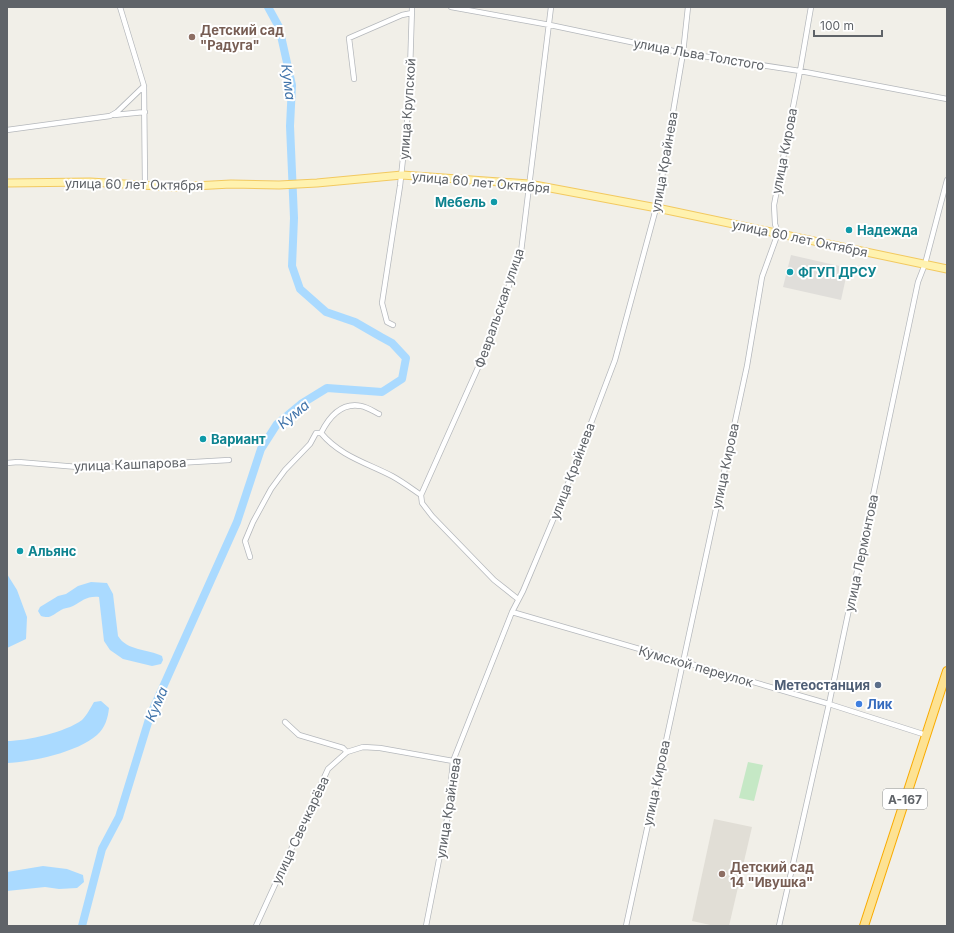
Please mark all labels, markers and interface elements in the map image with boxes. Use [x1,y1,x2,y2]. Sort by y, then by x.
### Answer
scale bar [814,12,882,38]
text: 100 m [820,18,854,33]
place label: Детский сад "Радуга" [200,22,284,53]
marker: Детский сад "Радуга" [187,32,197,42]
street label: улица Льва Толстого [632,35,766,73]
street label: улица Крупской [395,58,419,160]
water label: Кума [278,63,300,101]
street label: улица Кирова [768,107,800,195]
street label: улица Крайнева [647,110,681,214]
street label: улица 60 лет Октября [411,168,551,196]
street label: улица 60 лет Октября [65,175,203,193]
place label: Мебель [435,194,486,210]
marker: Мебель [489,197,499,207]
street label: улица 60 лет Октября [731,216,869,260]
place label: Надежда [857,222,918,238]
marker: Надежда [844,225,854,235]
street label: Февральская улица [471,246,527,370]
place label: ФГУП ДРСУ [798,264,877,280]
marker: ФГУП ДРСУ [785,267,795,277]
water label: Кума [274,396,313,432]
street label: улица Крайнева [546,420,598,522]
street label: улица Кирова [708,422,742,510]
place label: Вариант [211,431,266,447]
marker: Вариант [198,434,208,444]
street label: улица Кашпарова [73,454,187,474]
street label: улица Лермонтова [841,493,881,613]
place label: Альянс [28,543,77,559]
marker: Альянс [15,546,25,556]
street label: Кумской переулок [637,642,755,690]
place label: Метеостанция [774,677,870,693]
marker: Метеостанция [873,680,883,690]
water label: Кума [141,684,171,724]
place label: Лик [867,696,893,712]
marker: Лик [854,699,864,709]
street label: улица Кирова [639,739,673,827]
street label: улица Крайнева [432,756,464,860]
street label: улица Свечкарёва [268,774,332,886]
road number: А-167 [883,789,927,809]
place label: Детский сад 14 "Ивушка" [730,859,814,890]
marker: Детский сад 14 "Ивушка" [717,869,727,879]

